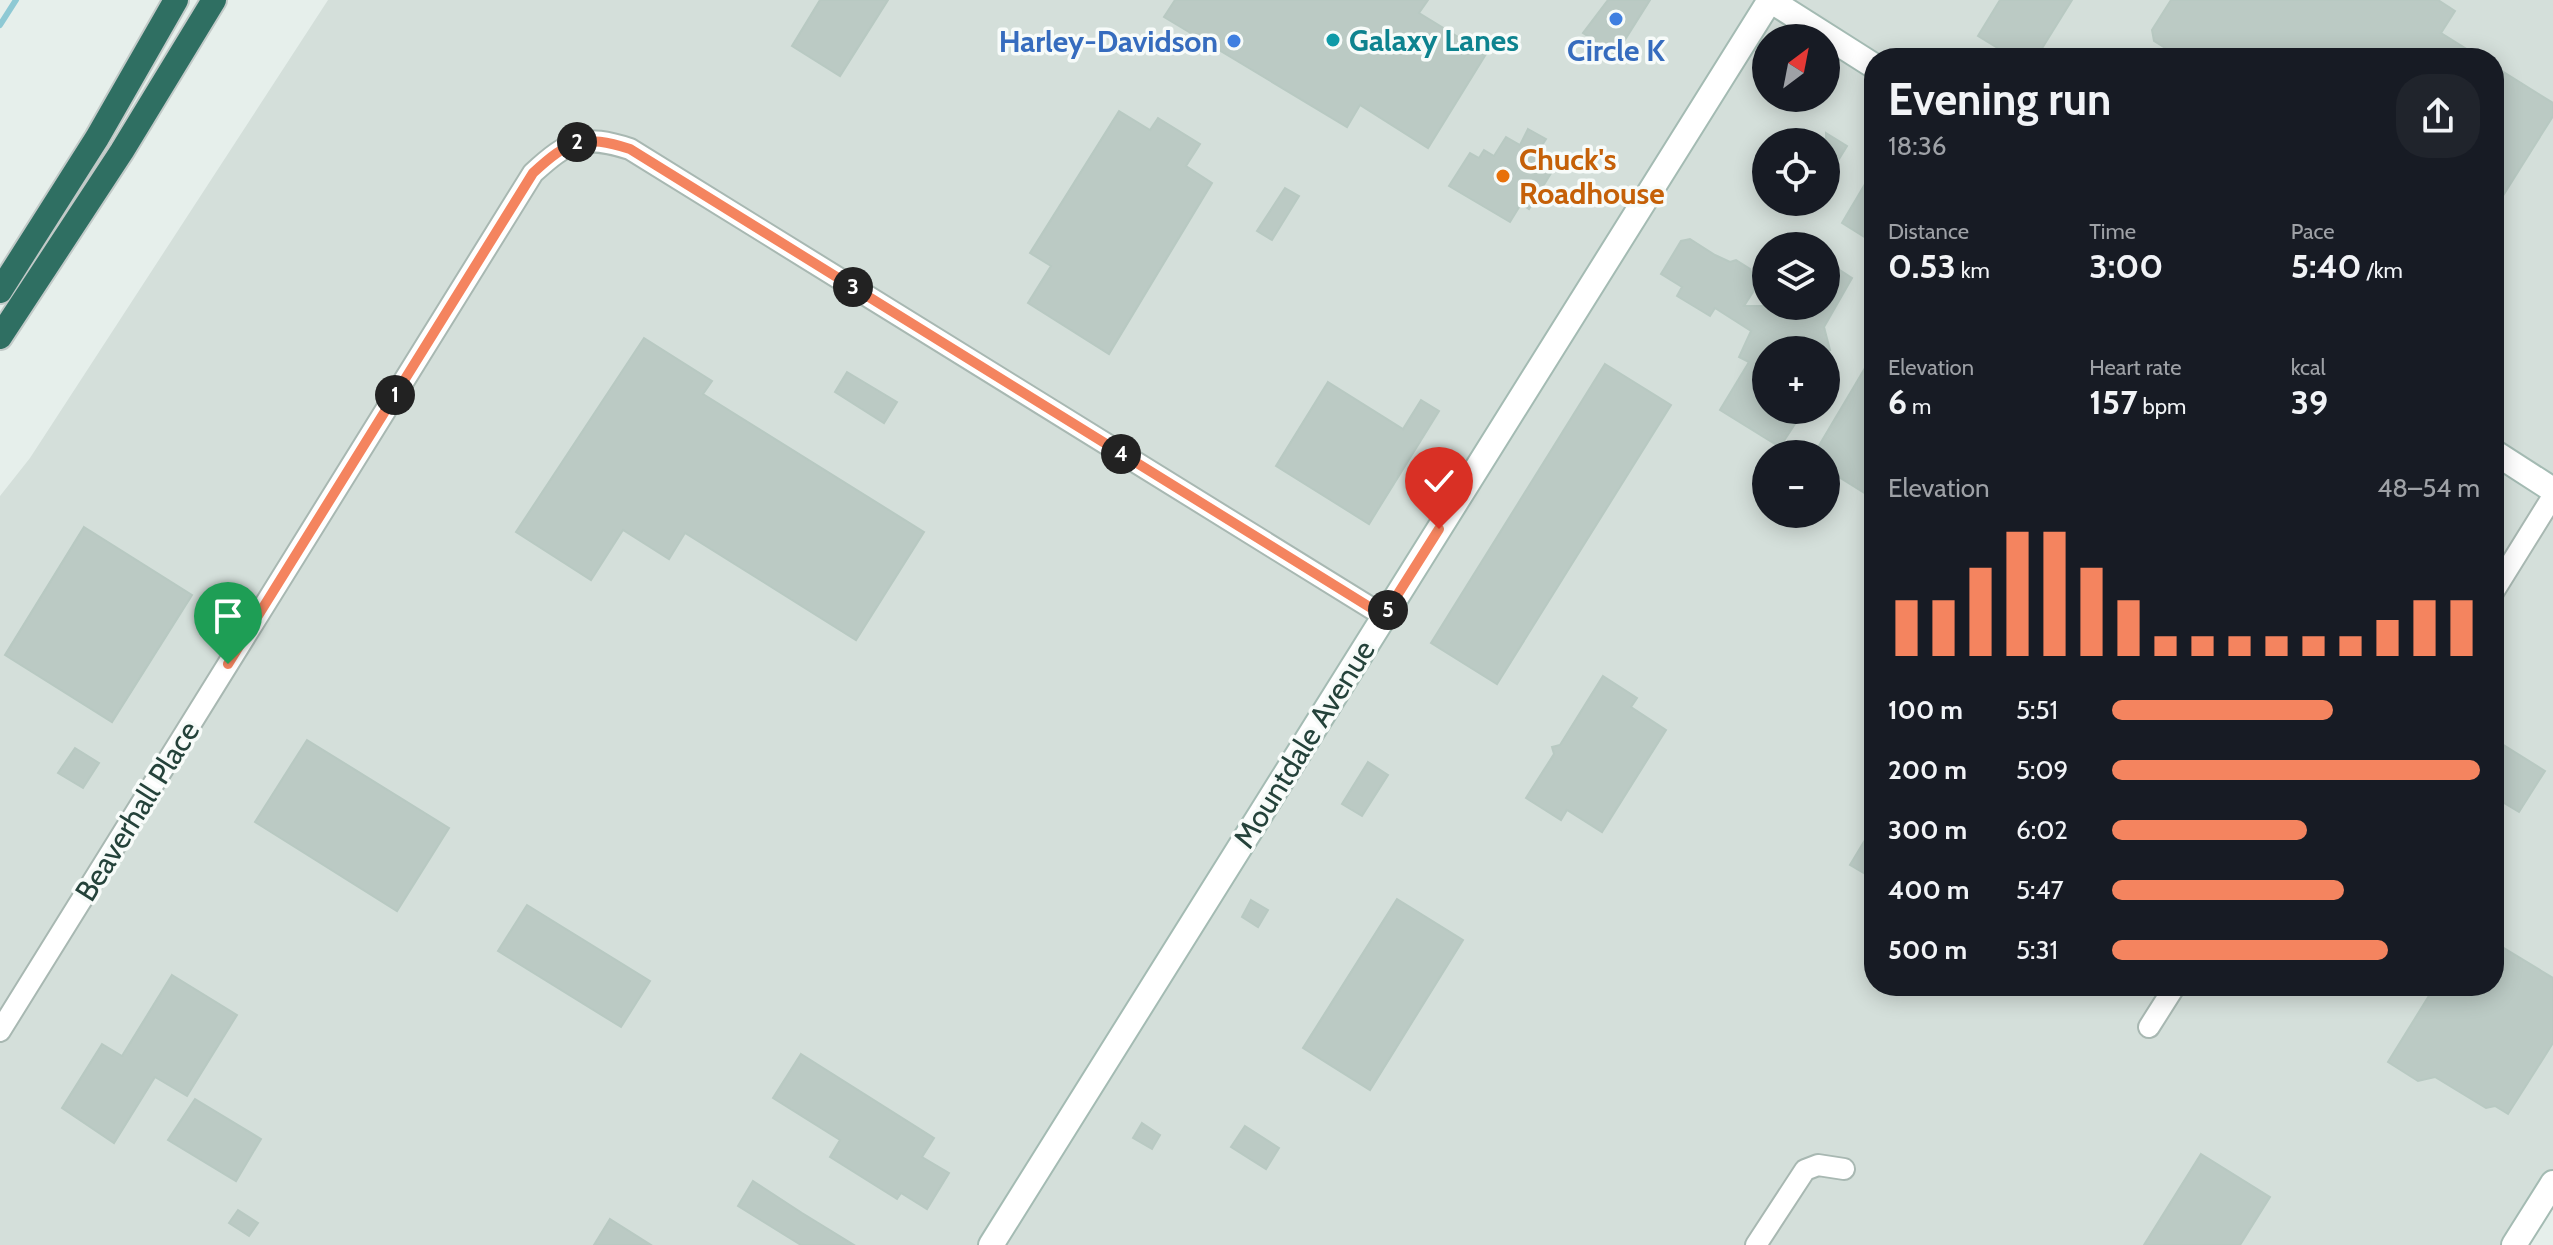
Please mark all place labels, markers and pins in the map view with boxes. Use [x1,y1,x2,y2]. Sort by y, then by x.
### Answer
marker: Circle K [1607,10,1625,28]
place label: Galaxy Lanes [1349,22,1519,59]
place label: Harley-Davidson [999,23,1218,60]
marker: Galaxy Lanes [1324,31,1342,49]
marker: Harley-Davidson [1225,32,1243,50]
place label: Circle K [1567,32,1665,69]
pin: 2 [557,122,597,162]
place label: Chuck's Roadhouse [1519,141,1665,212]
marker: Chuck's Roadhouse [1494,167,1512,185]
pin: 3 [833,267,873,307]
pin: 1 [375,375,415,415]
pin: 4 [1101,434,1141,474]
pin [1405,447,1473,529]
pin [194,582,262,664]
pin: 5 [1368,590,1408,630]

